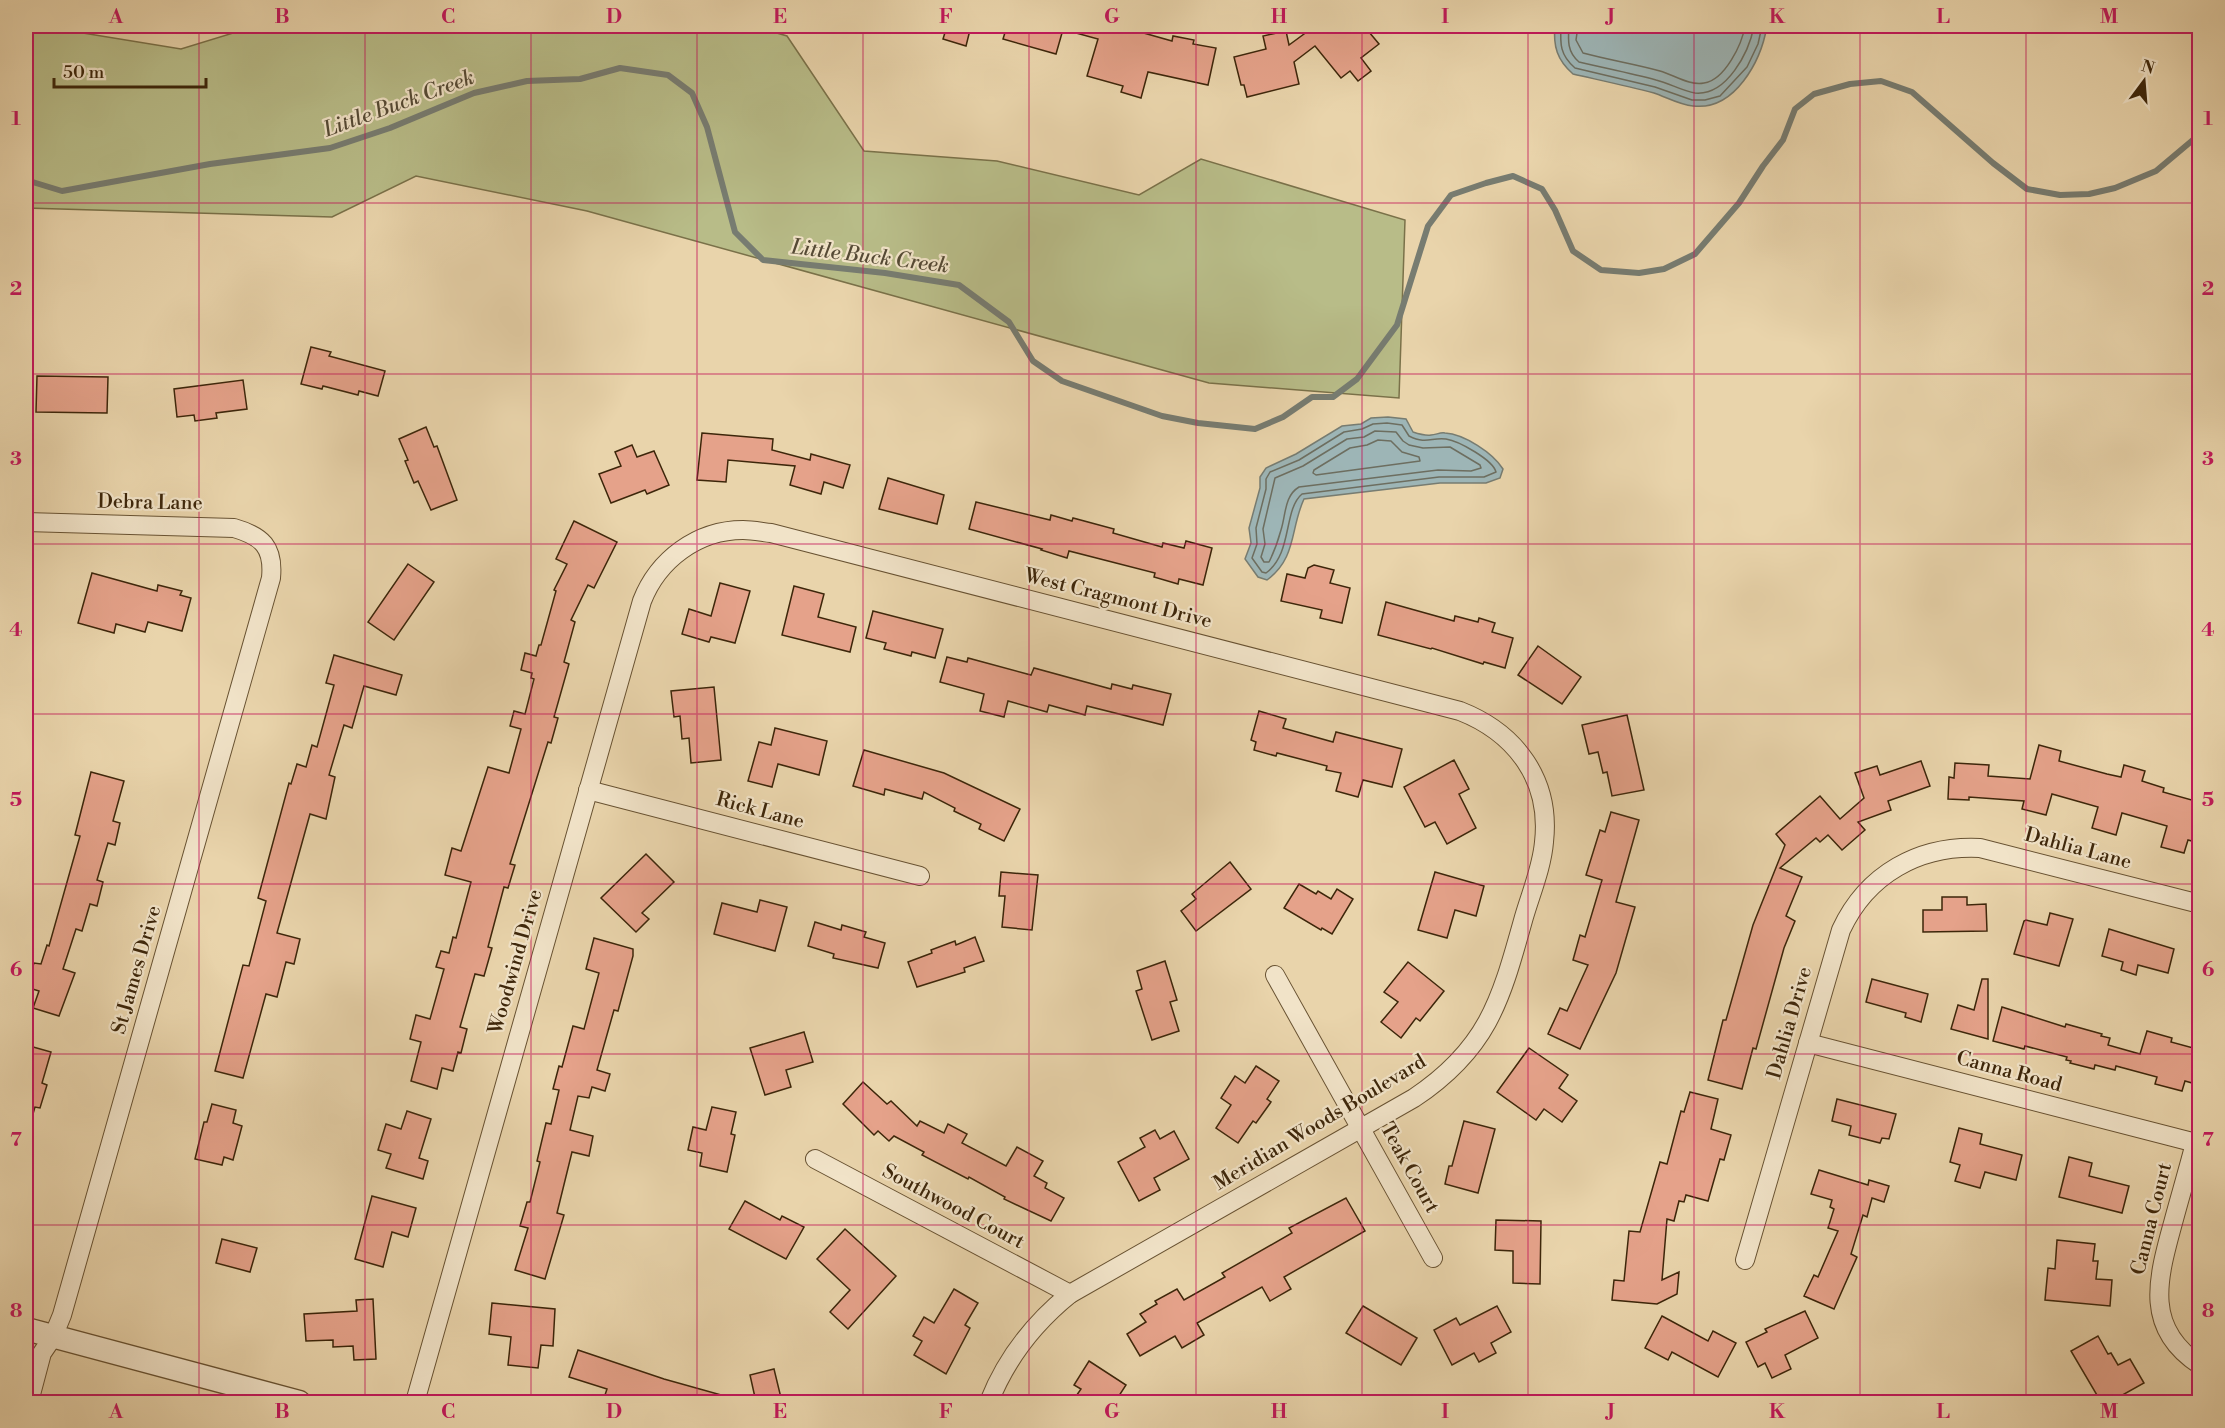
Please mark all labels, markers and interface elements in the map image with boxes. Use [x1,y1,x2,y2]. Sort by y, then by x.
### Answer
text: A [108,5,124,30]
text: B [274,5,290,30]
text: C [441,5,455,30]
text: D [606,5,622,30]
text: E [773,5,787,30]
text: F [939,5,953,30]
text: G [1104,5,1120,30]
text: H [1271,5,1288,30]
text: I [1441,5,1449,30]
text: J [1604,5,1615,30]
text: K [1769,5,1786,30]
text: L [1936,5,1950,30]
text: M [2100,5,2119,30]
scale bar [54,51,206,89]
north arrow [2114,51,2174,111]
text: N [2139,56,2157,79]
text: 50 m [63,61,105,84]
water label: Little Buck Creek [319,65,478,144]
text: 1 [11,107,21,132]
text: 1 [2203,107,2213,132]
water label: Little Buck Creek [789,234,950,280]
text: 2 [10,277,22,302]
text: 2 [2202,277,2214,302]
text: 3 [10,447,22,472]
text: 3 [2202,447,2214,472]
street label: Debra Lane [97,490,203,516]
street label: West Cragmont Drive [1021,563,1214,634]
text: 4 [9,618,23,643]
text: 4 [2201,618,2215,643]
street label: Rick Lane [713,787,807,835]
text: 5 [10,788,22,813]
text: 5 [2202,788,2214,813]
street label: Dahlia Lane [2022,823,2134,875]
street label: Woodwind Drive [483,887,549,1038]
street label: St James Drive [107,903,167,1037]
text: 6 [10,958,23,983]
text: 6 [2202,958,2215,983]
street label: Dahlia Drive [1762,964,1818,1082]
street label: Canna Road [1953,1046,2065,1098]
street label: Meridian Woods Boulevard [1209,1049,1431,1196]
street label: Teak Court [1374,1118,1444,1218]
text: 7 [10,1128,22,1153]
text: 7 [2202,1128,2214,1153]
street label: Southwood Court [878,1159,1028,1255]
street label: Canna Court [2126,1160,2178,1278]
text: 8 [10,1299,23,1324]
text: 8 [2202,1299,2215,1324]
text: A [108,1400,124,1425]
text: B [274,1400,290,1425]
text: C [441,1400,455,1425]
text: D [606,1400,622,1425]
text: E [773,1400,787,1425]
text: F [939,1400,953,1425]
text: G [1104,1400,1120,1425]
text: H [1271,1400,1288,1425]
text: I [1441,1400,1449,1425]
text: J [1604,1400,1615,1425]
text: K [1769,1400,1786,1425]
text: L [1936,1400,1950,1425]
text: M [2100,1400,2119,1425]

